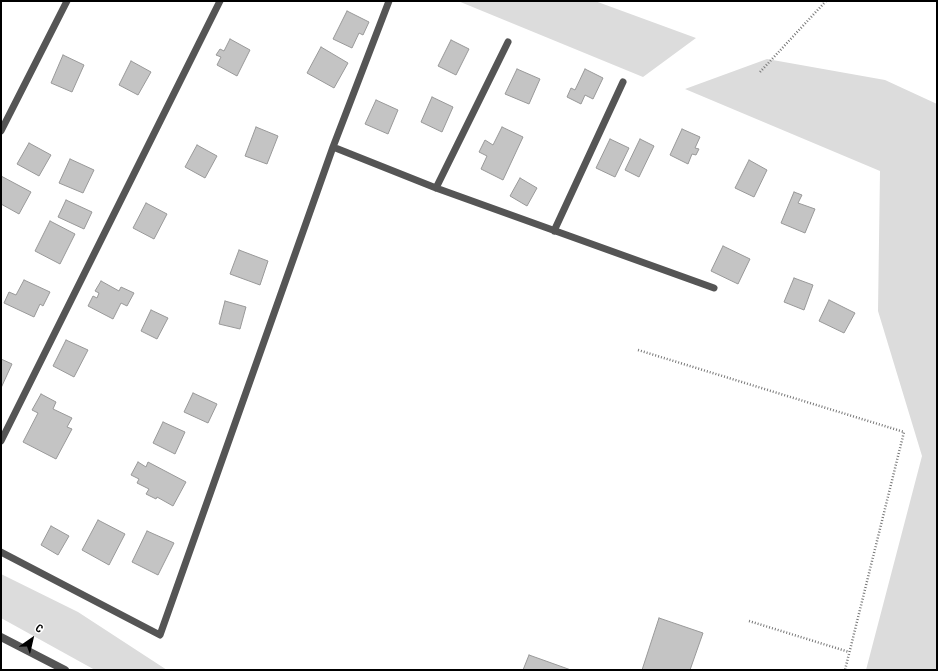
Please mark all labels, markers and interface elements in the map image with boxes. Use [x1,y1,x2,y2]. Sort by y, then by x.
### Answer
north arrow [12,619,52,659]
text: С [33,621,45,636]

